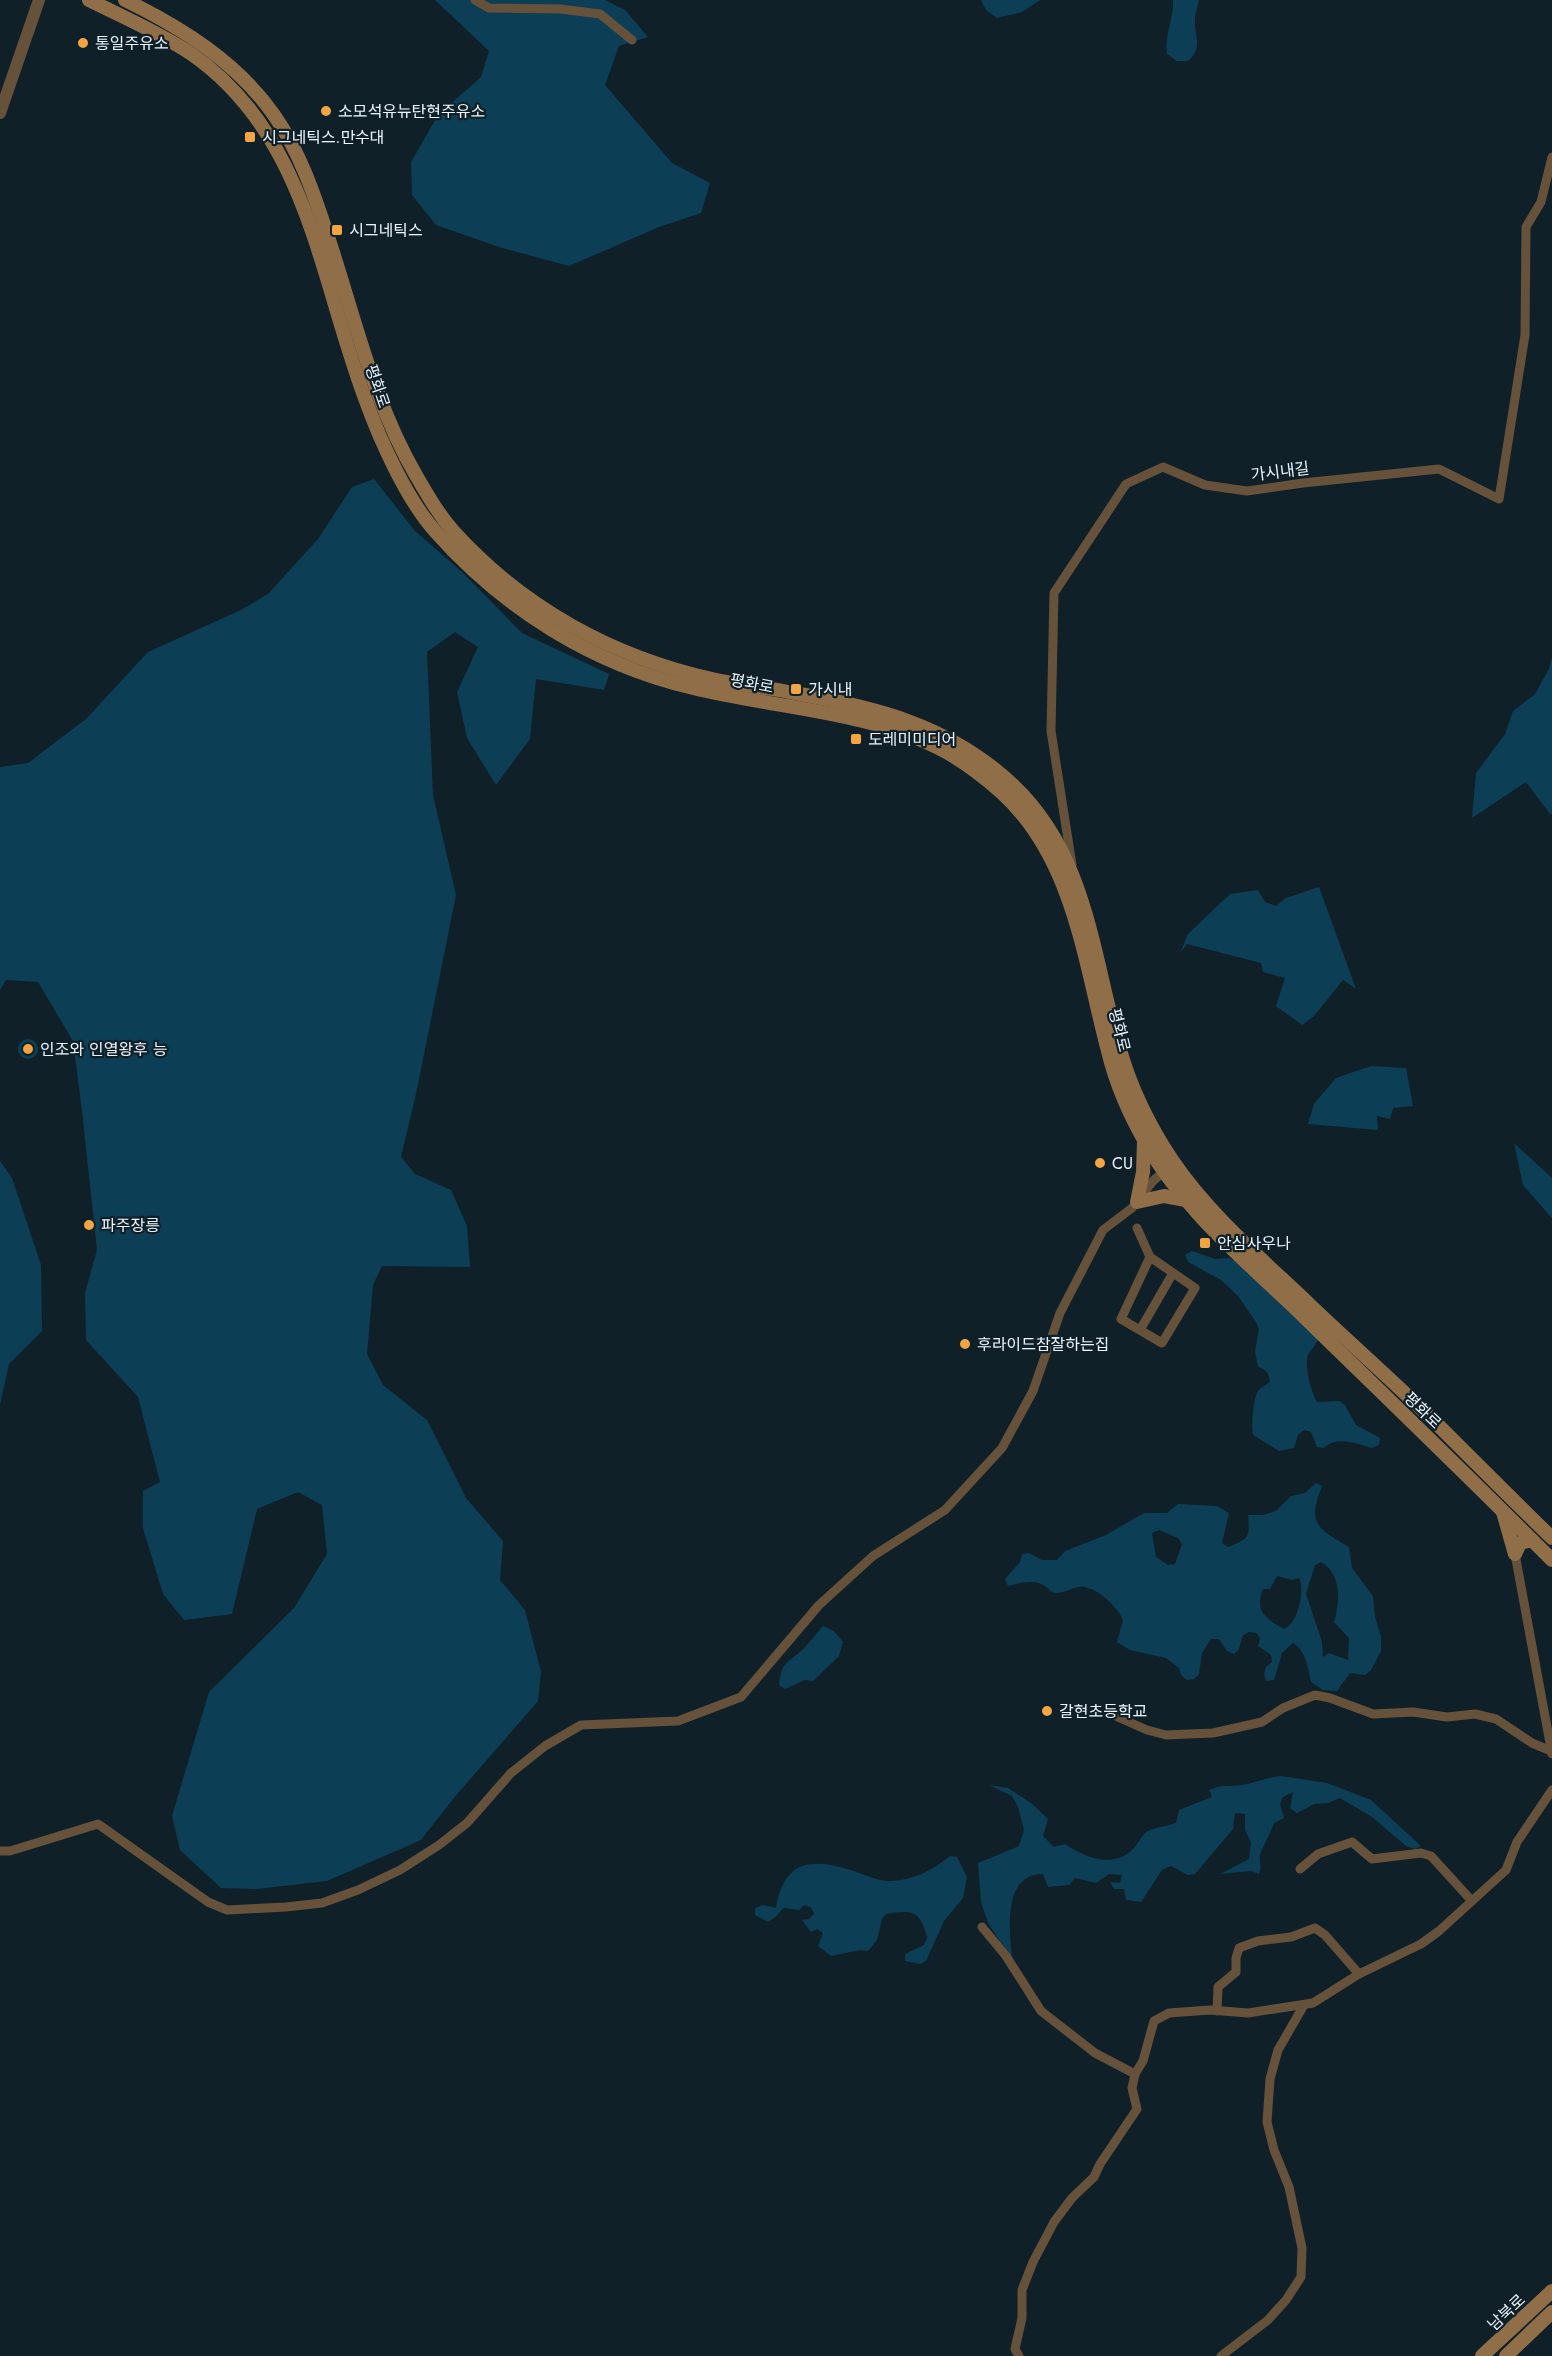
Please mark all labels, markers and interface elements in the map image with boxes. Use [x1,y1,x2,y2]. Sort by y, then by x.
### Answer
place label: 통일주유소 [95,32,169,55]
marker: 통일주유소 [76,36,90,50]
place label: 소모석유뉴탄현주유소 [338,100,485,123]
marker: 소모석유뉴탄현주유소 [319,104,333,118]
place label: 시그네틱스.만수대 [262,126,385,149]
marker: 시그네틱스.만수대 [243,130,257,144]
place label: 시그네틱스 [349,219,423,242]
marker: 시그네틱스 [330,223,344,237]
street label: 평화로 [359,362,396,411]
street label: 가시내길 [1249,456,1311,486]
street label: 평화로 [728,668,776,699]
place label: 가시내 [808,678,852,701]
marker: 가시내 [789,682,803,696]
place label: 도레미미디어 [868,728,956,751]
marker: 도레미미디어 [849,732,863,746]
street label: 평화로 [1103,1006,1136,1055]
place label: 인조와 인열왕후 능 [40,1038,167,1061]
marker: 인조와 인열왕후 능 [21,1042,35,1056]
place label: CU [1112,1152,1133,1175]
marker: CU [1093,1156,1107,1170]
place label: 파주장릉 [101,1214,160,1237]
marker: 파주장릉 [82,1218,96,1232]
place label: 안심사우나 [1217,1232,1291,1255]
marker: 안심사우나 [1198,1236,1212,1250]
place label: 후라이드참잘하는집 [977,1333,1109,1356]
marker: 후라이드참잘하는집 [958,1337,972,1351]
street label: 평화로 [1399,1387,1447,1434]
place label: 갈현초등학교 [1059,1700,1147,1723]
marker: 갈현초등학교 [1040,1704,1054,1718]
street label: 남북로 [1482,2289,1531,2336]

